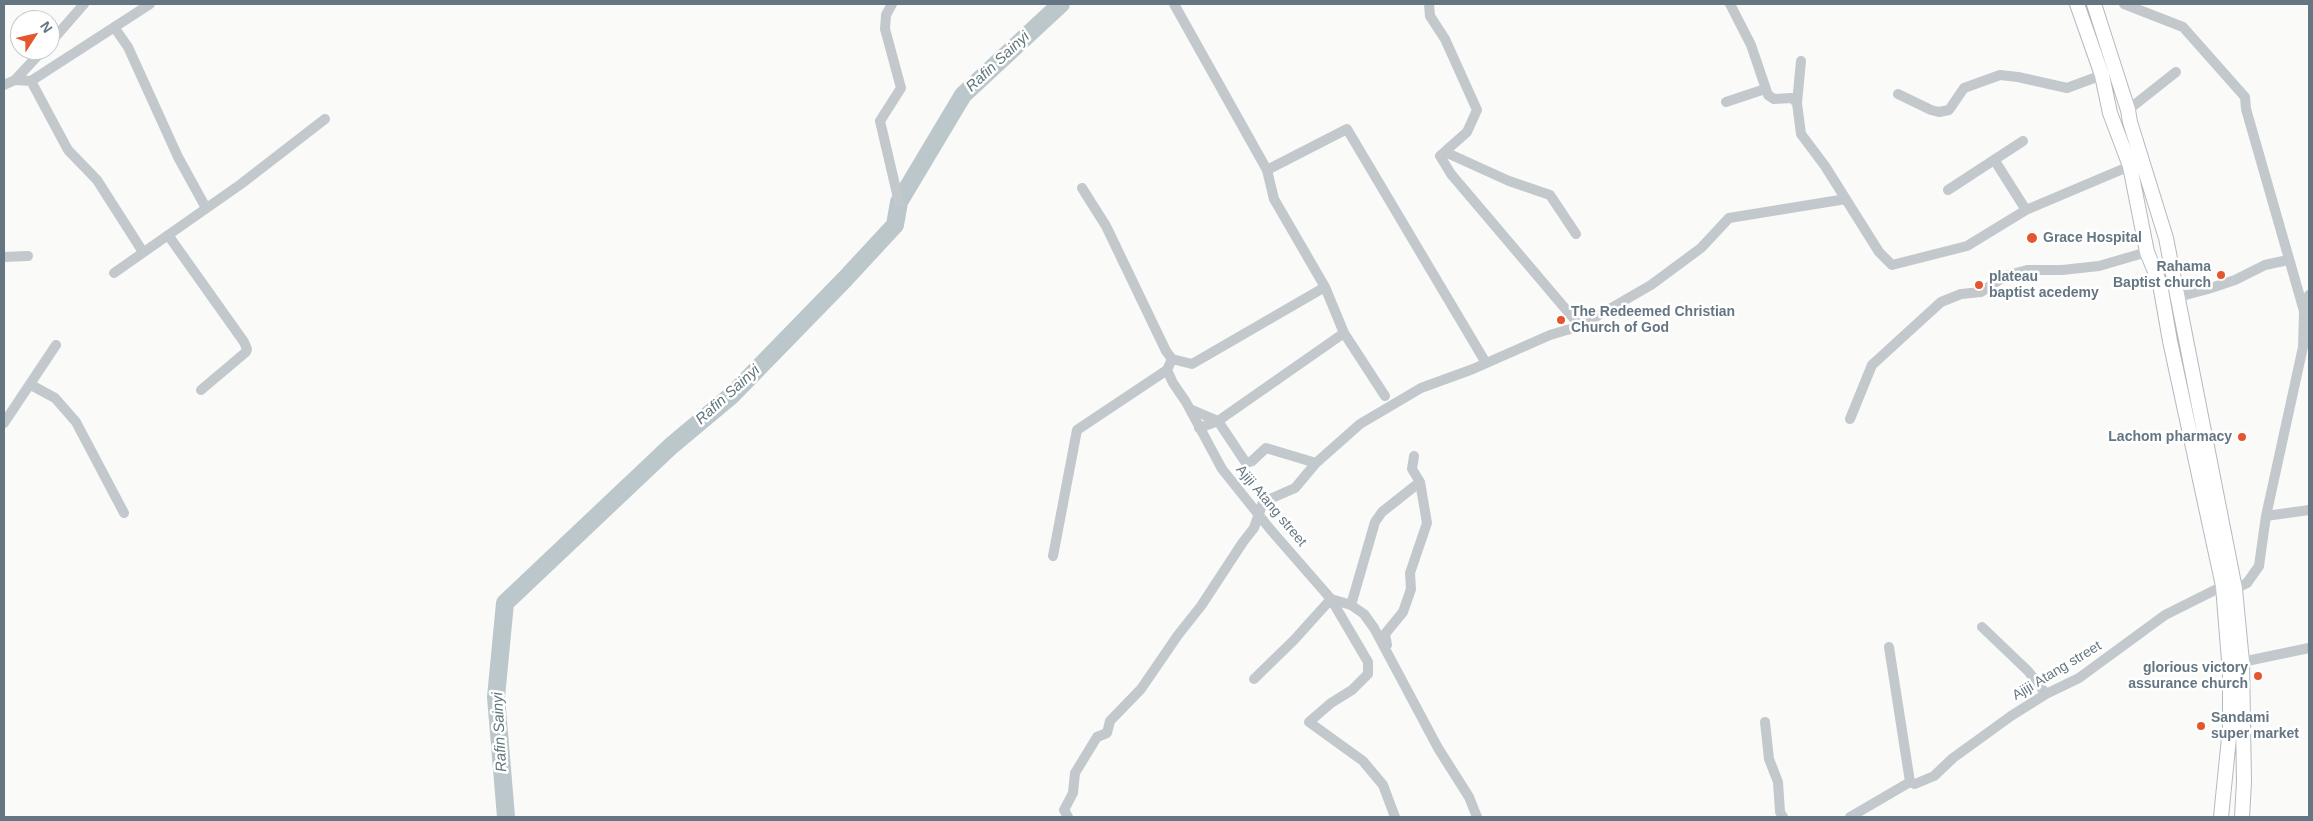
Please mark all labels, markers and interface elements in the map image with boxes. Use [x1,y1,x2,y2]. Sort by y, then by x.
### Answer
north arrow [10,10,60,60]
text: N [37,18,56,36]
water label: Rafin Sainyi [963,28,1033,96]
place label: Grace Hospital [2043,230,2142,246]
marker: Grace Hospital [2025,231,2039,245]
place label: Rahama Baptist church [2113,259,2211,292]
place label: plateau baptist acedemy [1989,269,2099,302]
marker: Rahama Baptist church [2215,269,2227,281]
marker: plateau baptist acedemy [1973,279,1985,291]
place label: The Redeemed Christian Church of God [1571,304,1735,336]
marker: The Redeemed Christian Church of God [1555,314,1567,326]
water label: Rafin Sainyi [692,362,764,428]
place label: Lachom pharmacy [2108,429,2232,445]
marker: Lachom pharmacy [2236,431,2248,443]
street label: Ajiji Atang street [1232,462,1310,550]
street label: Ajiji Atang street [2009,638,2105,704]
place label: glorious victory assurance church [2128,660,2248,692]
marker: glorious victory assurance church [2252,670,2264,682]
water label: Rafin Sainyi [489,692,511,772]
place label: Sandami super market [2211,710,2299,742]
marker: Sandami super market [2195,720,2207,732]

